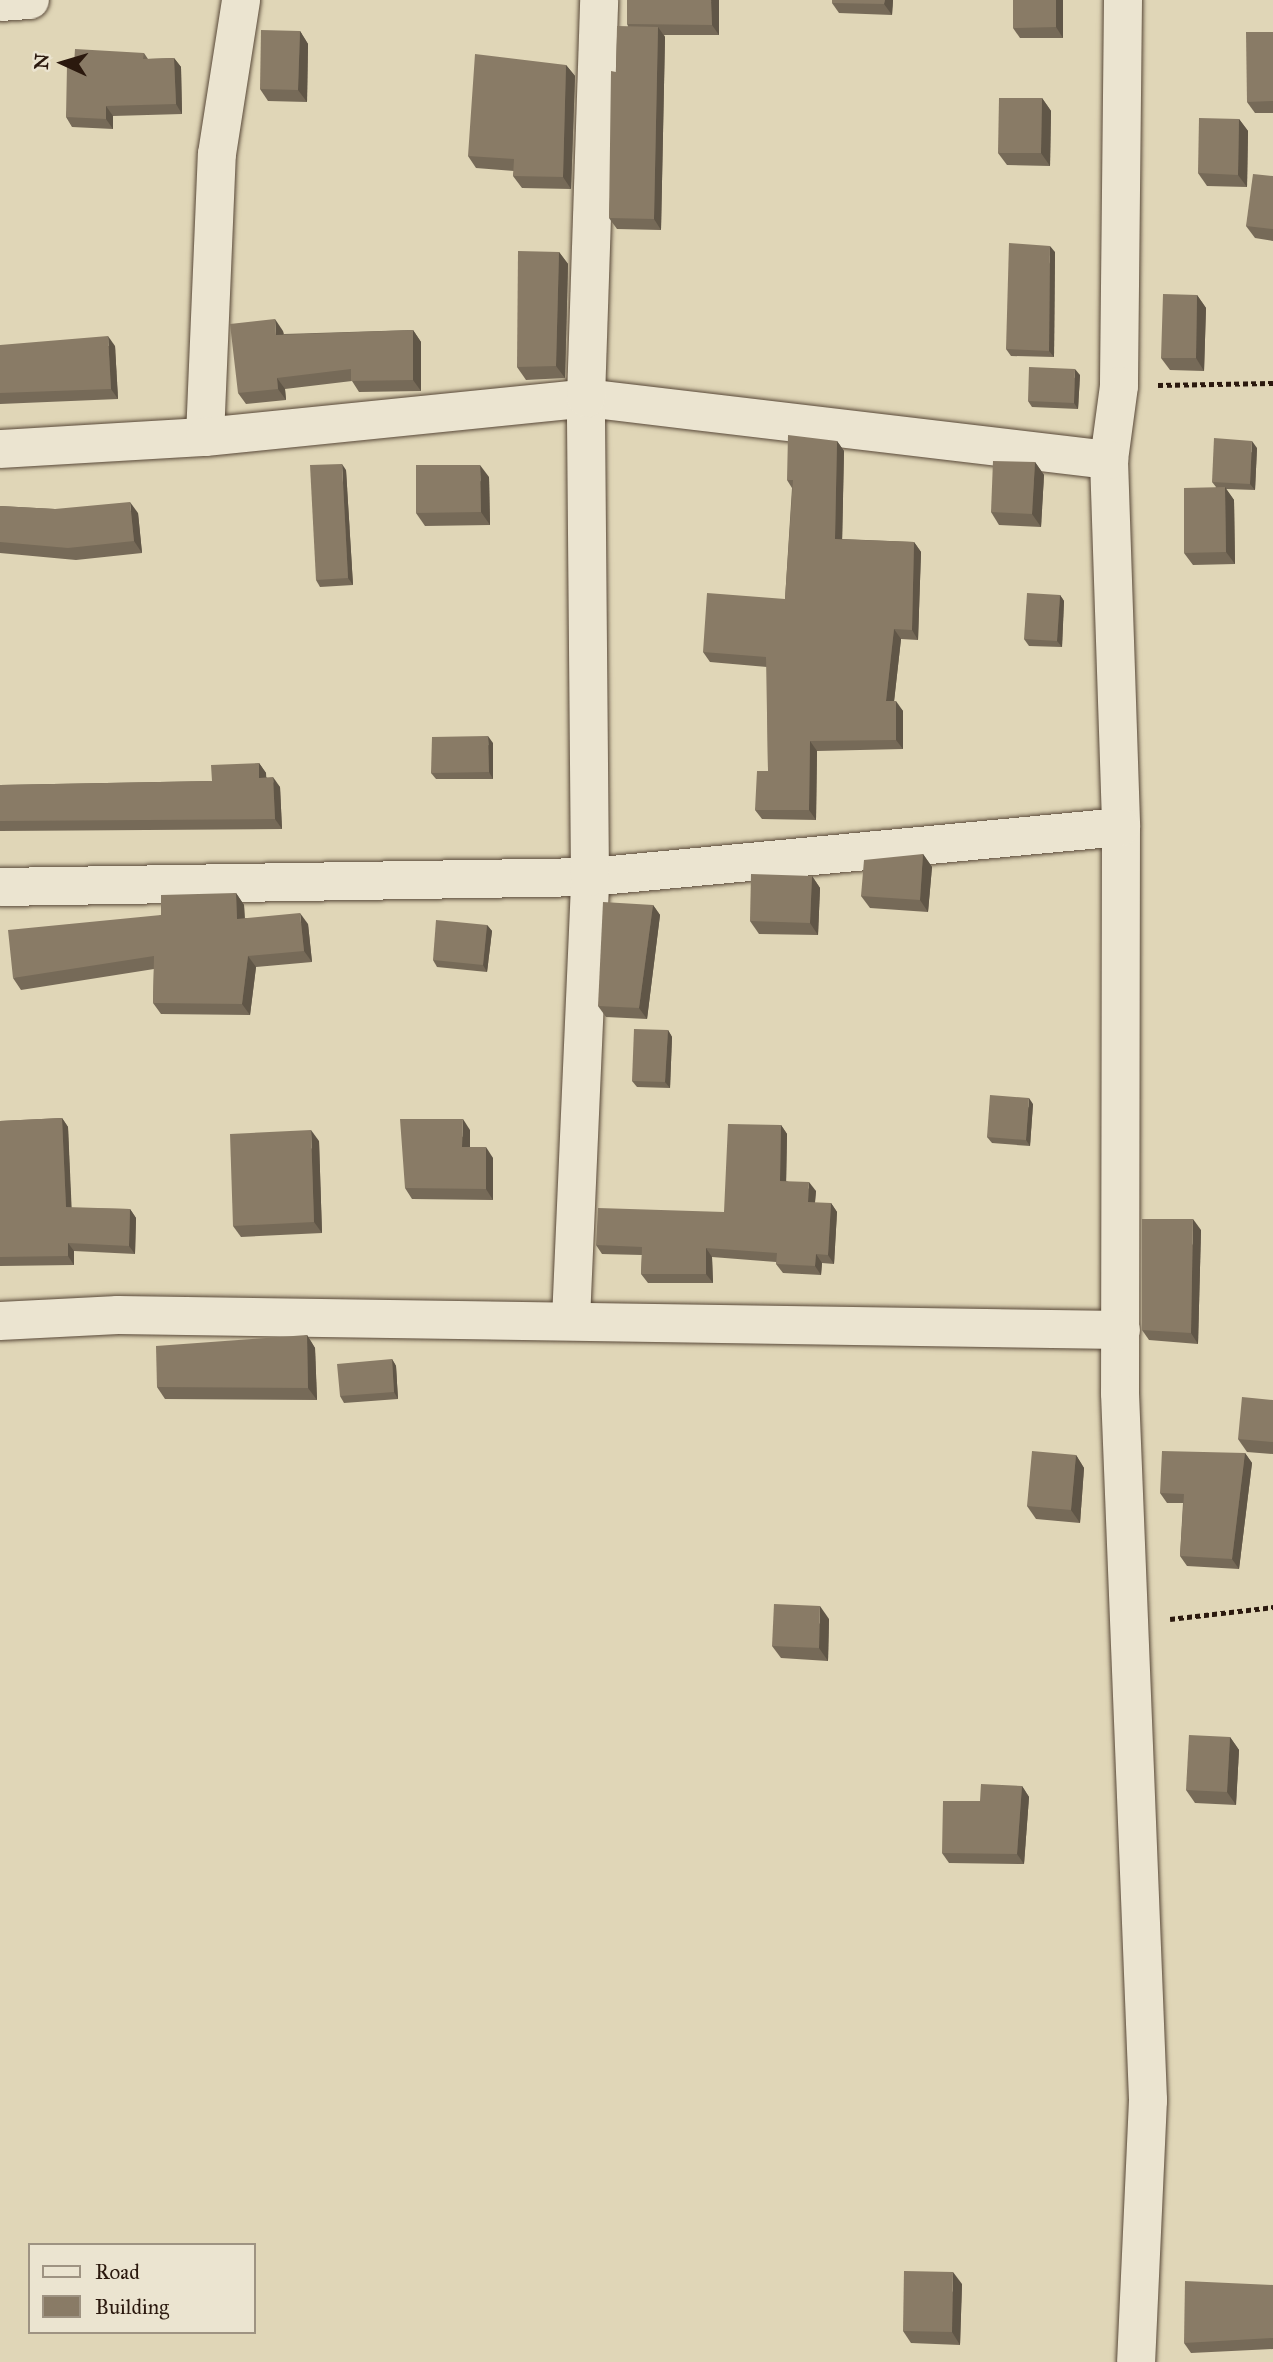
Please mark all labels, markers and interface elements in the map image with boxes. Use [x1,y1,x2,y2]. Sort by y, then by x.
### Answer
north arrow [28,28,98,98]
text: N [30,53,54,70]
legend [28,2243,256,2334]
text: Road [95,2259,140,2285]
text: Building [95,2294,169,2320]

